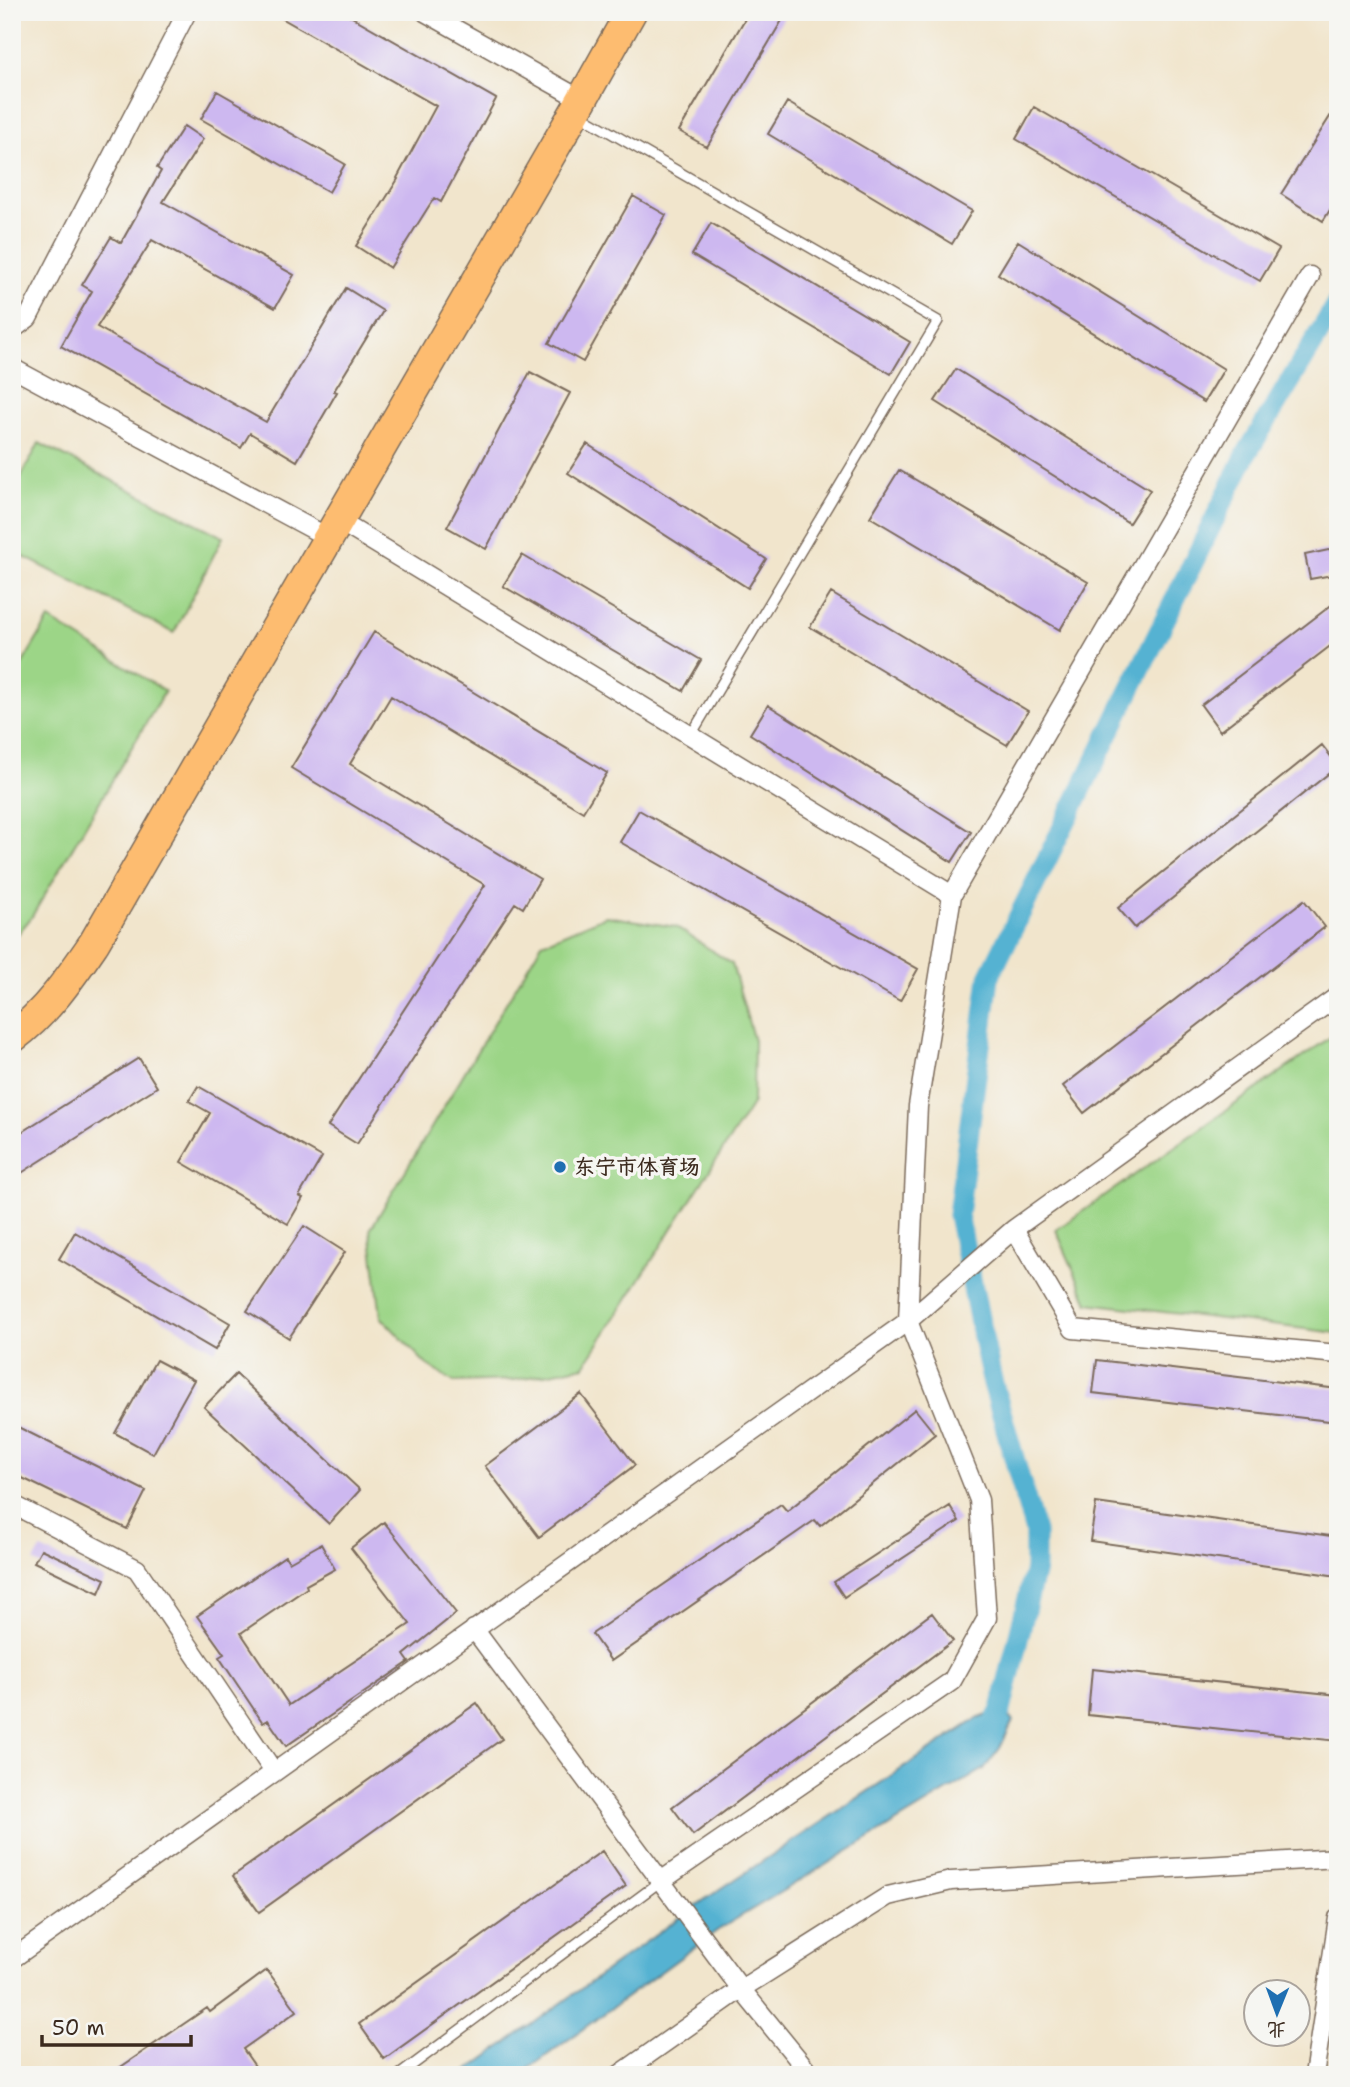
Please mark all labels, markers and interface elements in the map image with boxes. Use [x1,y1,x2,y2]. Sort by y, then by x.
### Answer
place label: 东宁市体育场 [574,1153,700,1181]
marker: 东宁市体育场 [552,1159,568,1175]
north arrow [1242,1979,1312,2048]
scale bar [42,2003,191,2047]
text: 50 m [52,2014,105,2042]
text: 北 [1267,2017,1286,2042]

